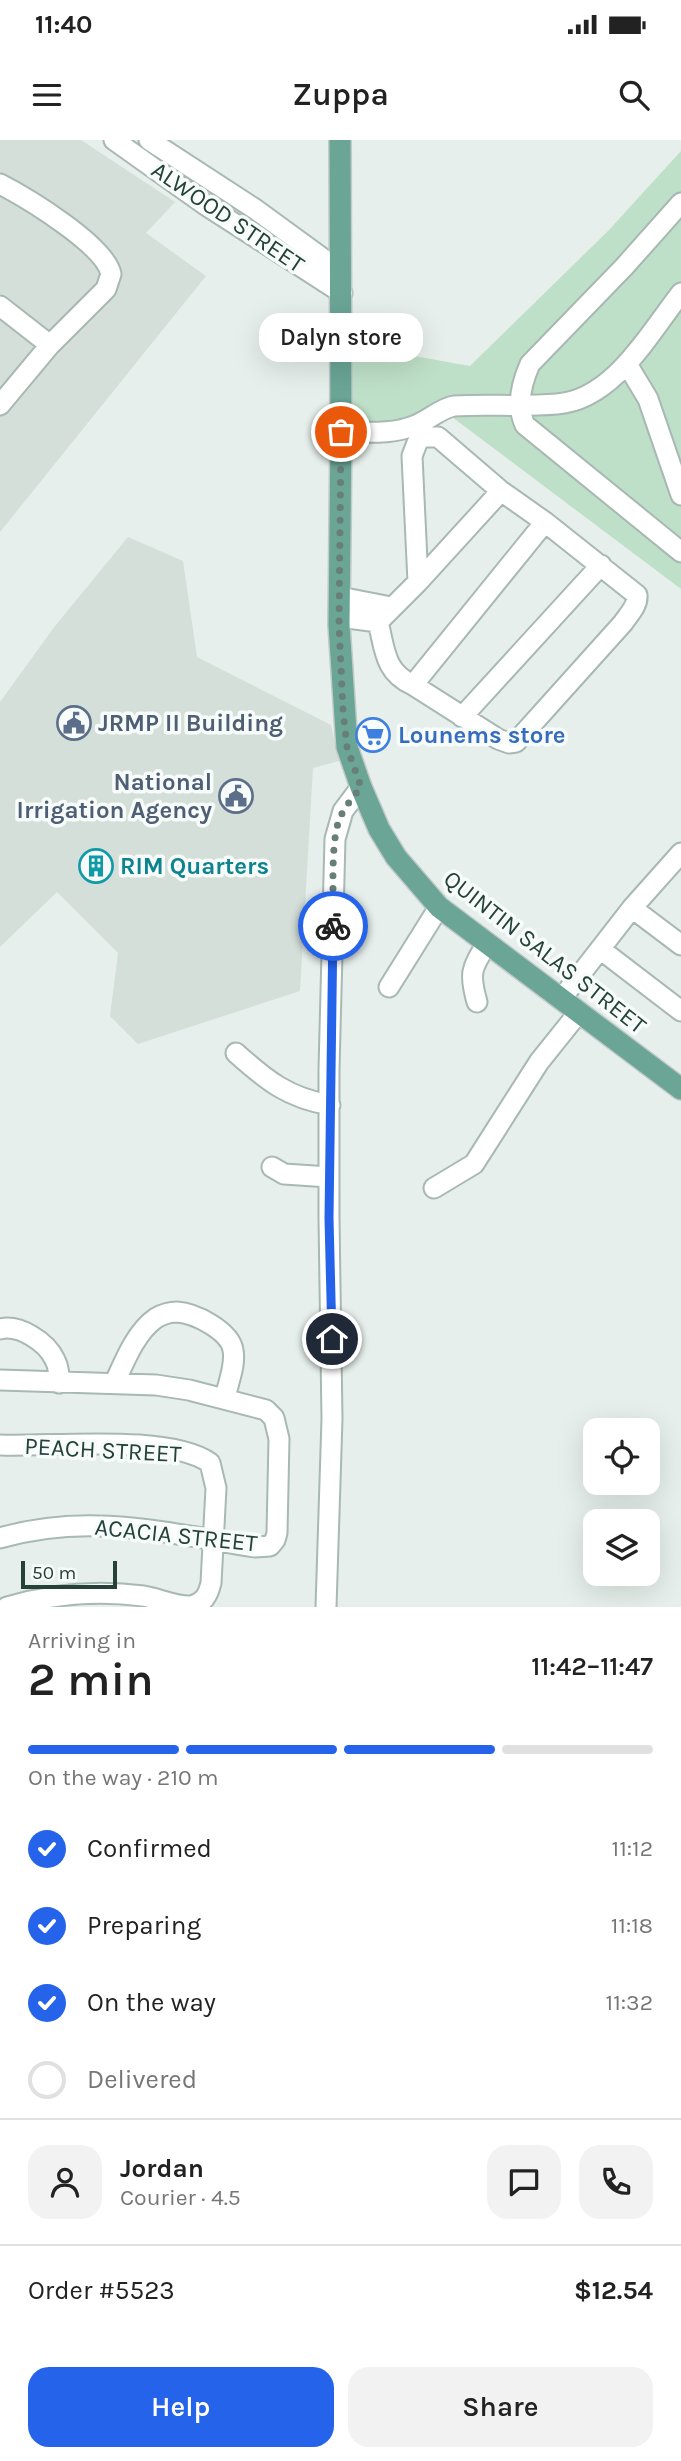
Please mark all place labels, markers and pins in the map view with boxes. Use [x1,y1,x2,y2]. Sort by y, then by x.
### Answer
callout: Dalyn store [259,313,423,362]
pin [311,402,371,462]
public building icon: JRMP II Building [55,704,93,742]
place label: JRMP II Building [98,709,283,737]
supermarket icon: Lounems store [354,716,392,754]
place label: Lounems store [398,721,566,749]
place label: National Irrigation Agency [17,768,212,824]
public building icon: National Irrigation Agency [217,777,255,815]
building icon: RIM Quarters [77,847,115,885]
place label: RIM Quarters [120,852,269,880]
pin [302,1309,362,1369]

